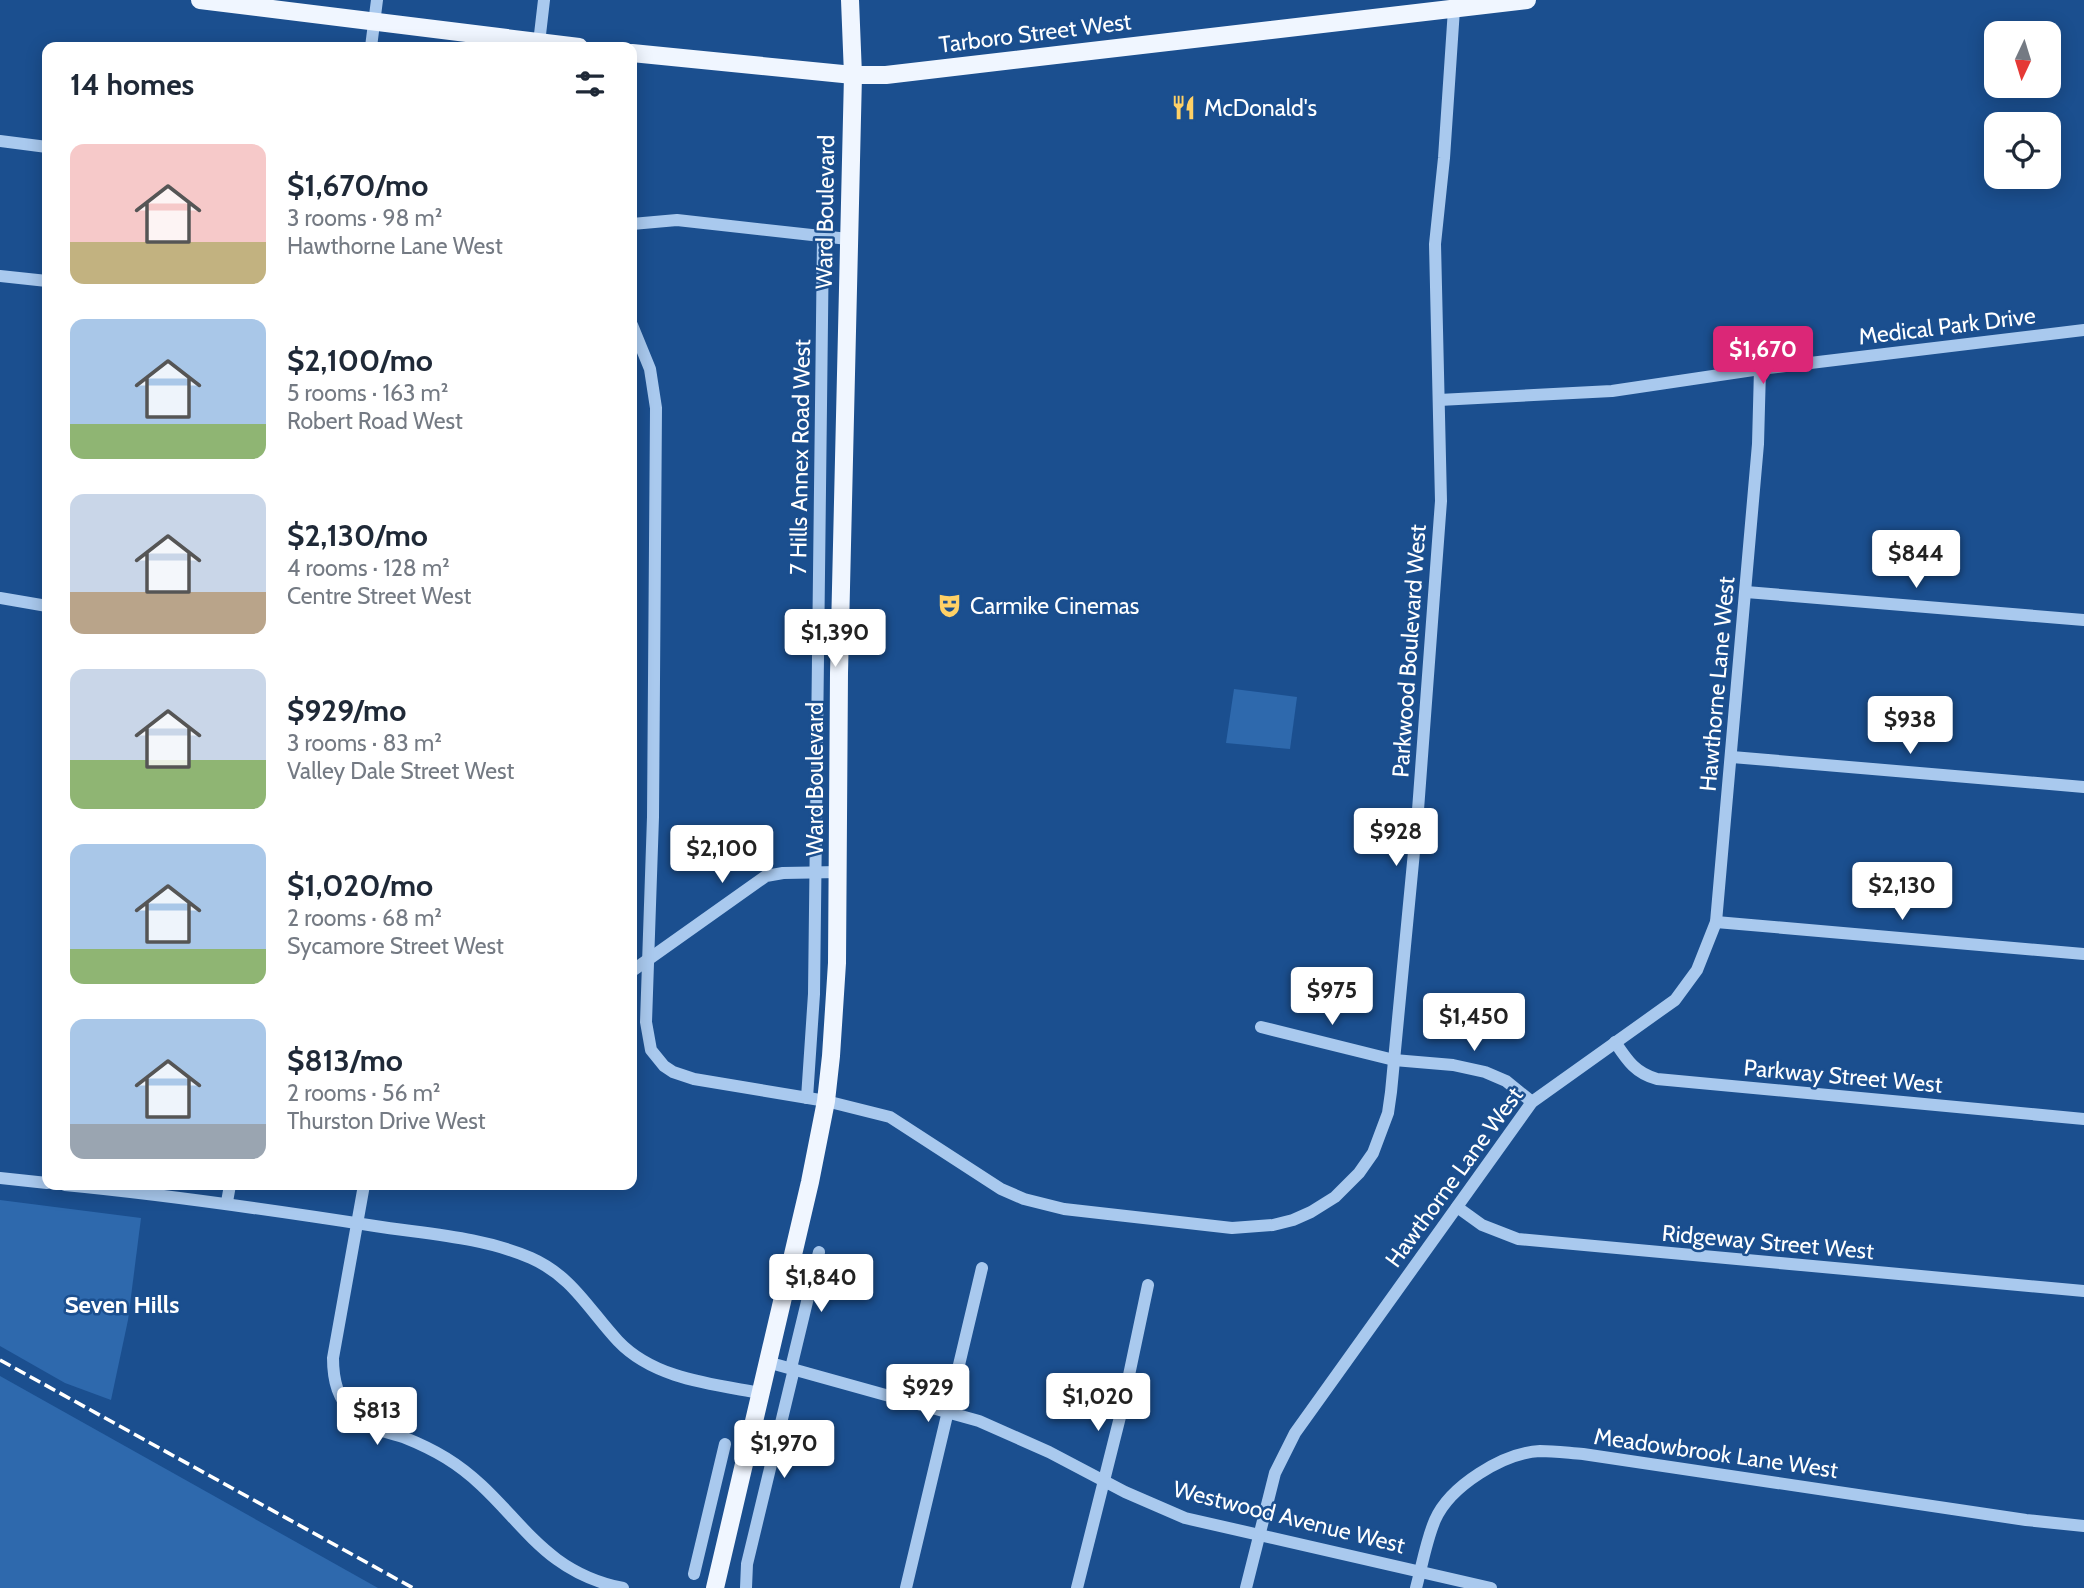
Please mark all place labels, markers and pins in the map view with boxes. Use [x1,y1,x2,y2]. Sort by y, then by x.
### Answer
restaurant icon: McDonald's [1170,94,1198,122]
place label: McDonald's [1204,94,1317,122]
pin: $1,670 [1706,326,1820,386]
pin: $844 [1875,530,1957,590]
theatre icon: Carmike Cinemas [936,592,964,620]
place label: Carmike Cinemas [970,592,1139,620]
pin: $1,390 [778,610,892,669]
pin: $938 [1869,696,1951,756]
pin: $928 [1355,808,1437,868]
pin: $2,100 [665,826,779,885]
pin: $2,130 [1845,862,1959,922]
pin: $975 [1291,968,1373,1027]
pin: $1,450 [1417,993,1531,1053]
pin: $1,840 [764,1254,878,1314]
pin: $929 [887,1364,969,1424]
pin: $1,020 [1041,1374,1155,1433]
pin: $813 [336,1388,418,1447]
pin: $1,970 [727,1420,841,1480]

